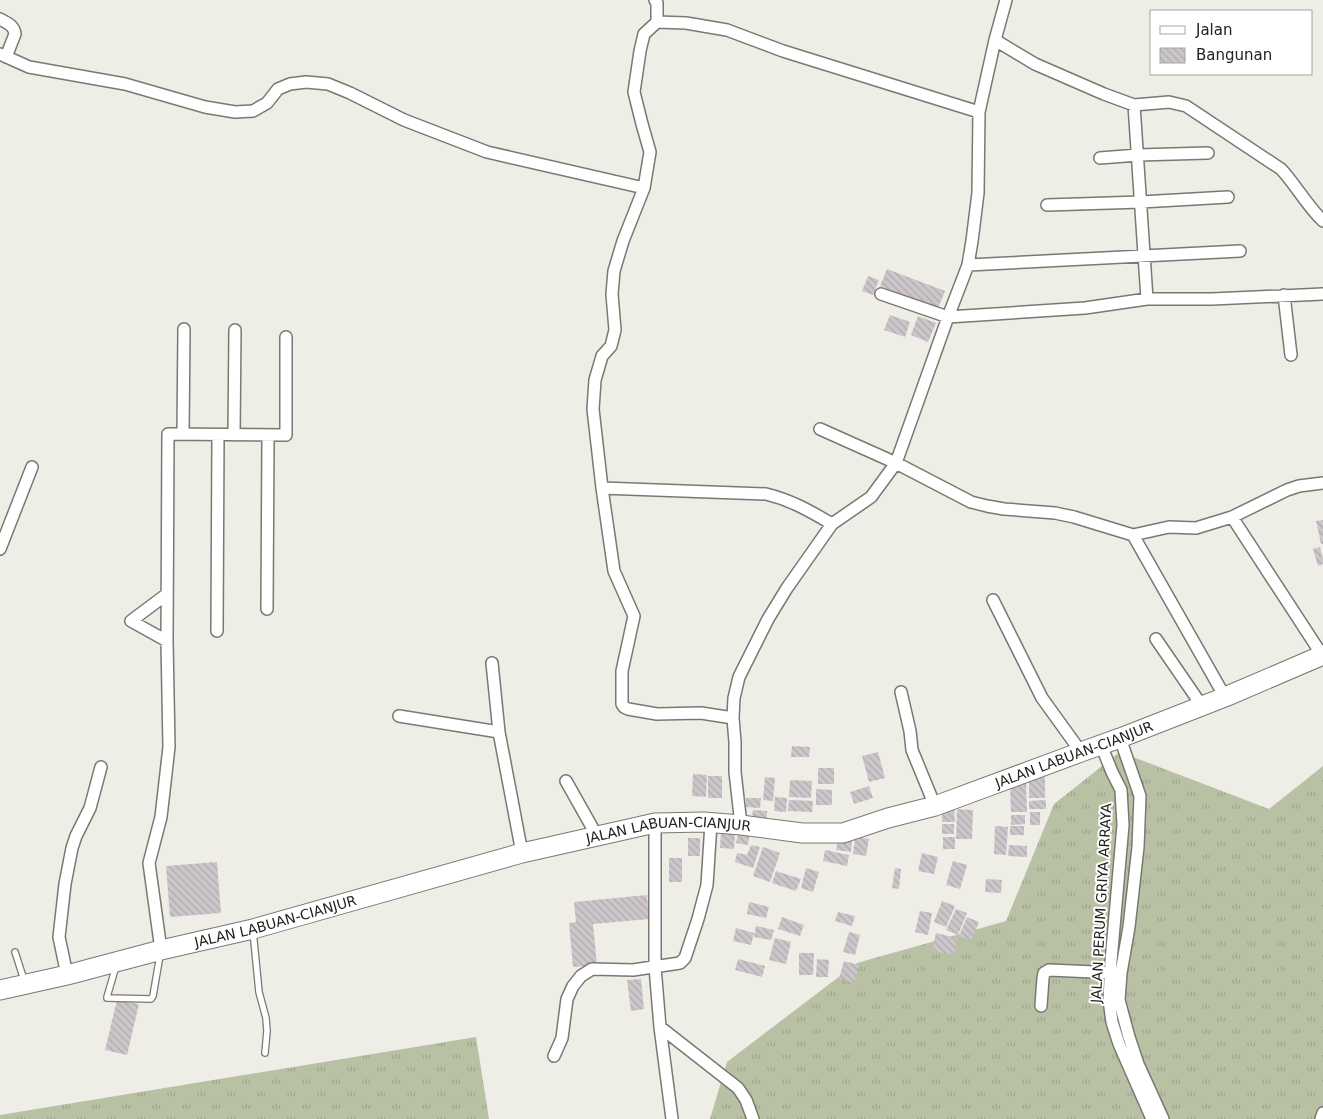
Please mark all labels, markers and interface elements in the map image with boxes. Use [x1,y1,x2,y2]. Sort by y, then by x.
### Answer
legend [1150,10,1313,75]
text: Jalan [1195,21,1232,39]
text: Bangunan [1196,46,1272,64]
street label: JALAN LABUAN-CIANJUR [992,718,1155,791]
street label: JALAN PERUM GRIYA ARRAYA [1088,802,1114,1004]
street label: JALAN LABUAN-CIANJUR [583,814,752,847]
street label: JALAN LABUAN-CIANJUR [192,892,359,950]

